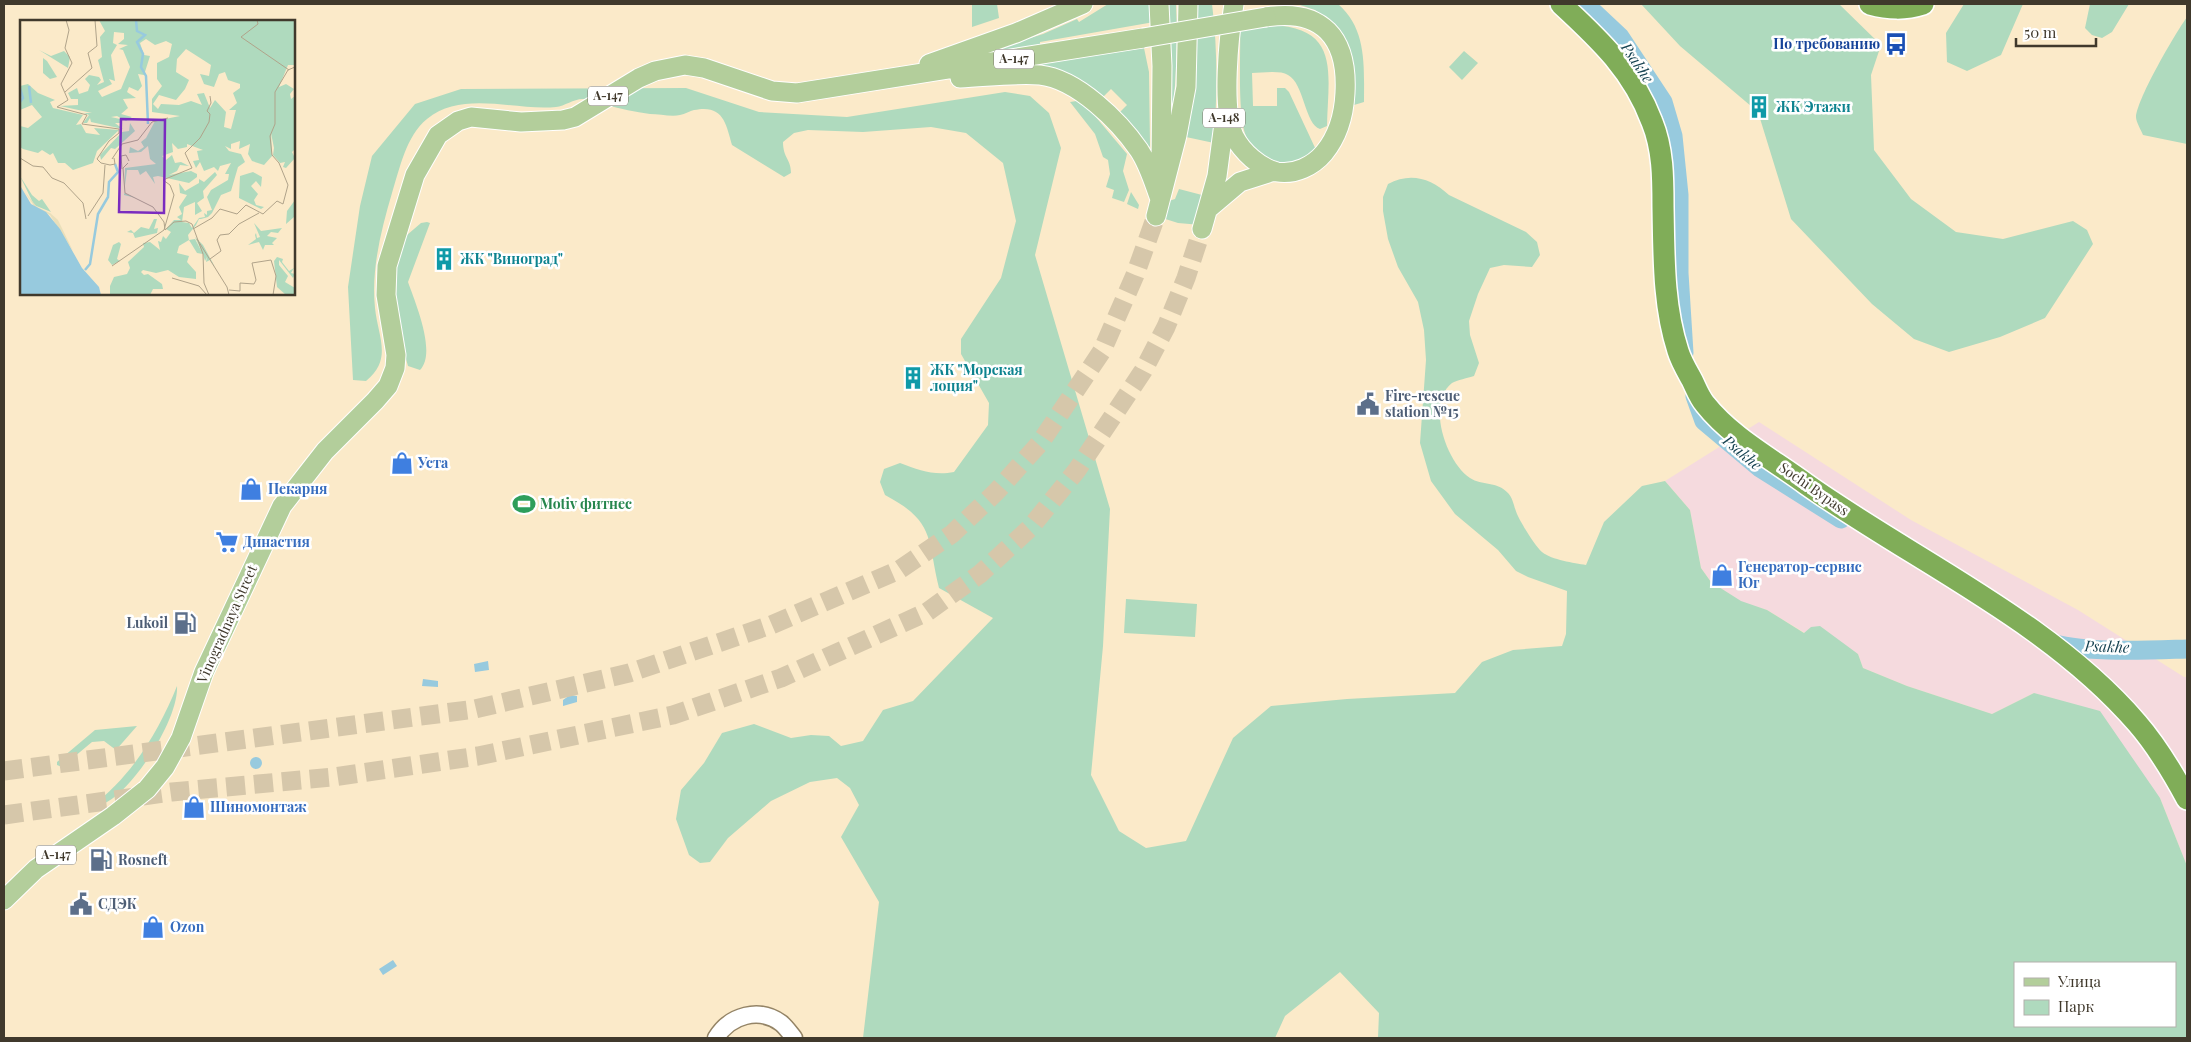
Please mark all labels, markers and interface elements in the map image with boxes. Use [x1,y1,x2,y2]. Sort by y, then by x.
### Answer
scale bar [2016,15,2096,47]
inset map [20,20,295,295]
text: 50 m [2024,22,2057,42]
bus stop icon: По требованию [1883,31,1909,57]
place label: По требованию [1773,34,1880,53]
water label: Psakhe [1617,38,1659,87]
road number: А-147 [994,50,1034,68]
road number: А-147 [588,86,628,105]
building icon: ЖК Этажи [1746,94,1772,120]
place label: ЖК Этажи [1775,97,1851,116]
road number: А-148 [1203,109,1245,128]
building icon: ЖК "Виноград" [431,246,457,272]
place label: ЖК "Виноград" [459,249,563,268]
place label: ЖК "Морская лоция" [929,360,1023,395]
building icon: ЖК "Морская лоция" [900,365,926,391]
place label: Fire-rescue station №15 [1385,386,1460,421]
public building icon: Fire-rescue station №15 [1355,391,1381,417]
water label: Psakhe [1718,430,1767,475]
shop icon: Уста [389,450,415,476]
place label: Уста [417,453,449,472]
street label: Sochi Bypass [1776,458,1853,520]
shop icon: Пекарня [238,476,264,502]
place label: Пекарня [268,479,327,498]
sports icon: Motiv фитнес [511,491,537,517]
place label: Motiv фитнес [540,494,632,513]
supermarket icon: Династия [214,529,240,555]
place label: Династия [243,532,310,551]
place label: Генератор-сервис Юг [1738,557,1862,592]
street label: Vinogradnaya Street [192,561,262,687]
shop icon: Генератор-сервис Юг [1709,562,1735,588]
fuel station icon: Lukoil [172,610,198,636]
place label: Lukoil [126,613,169,632]
water label: Psakhe [2083,635,2130,657]
shop icon: Шиномонтаж [181,794,207,820]
place label: Шиномонтаж [210,797,307,816]
road number: А-147 [36,846,76,864]
fuel station icon: Rosneft [88,847,114,873]
place label: Rosneft [118,850,168,869]
public building icon: СДЭК [68,891,94,917]
place label: СДЭК [98,894,137,913]
shop icon: Ozon [140,914,166,940]
place label: Ozon [170,917,205,936]
legend [2014,962,2176,1027]
text: Улица [2057,971,2101,991]
text: Парк [2058,996,2094,1016]

